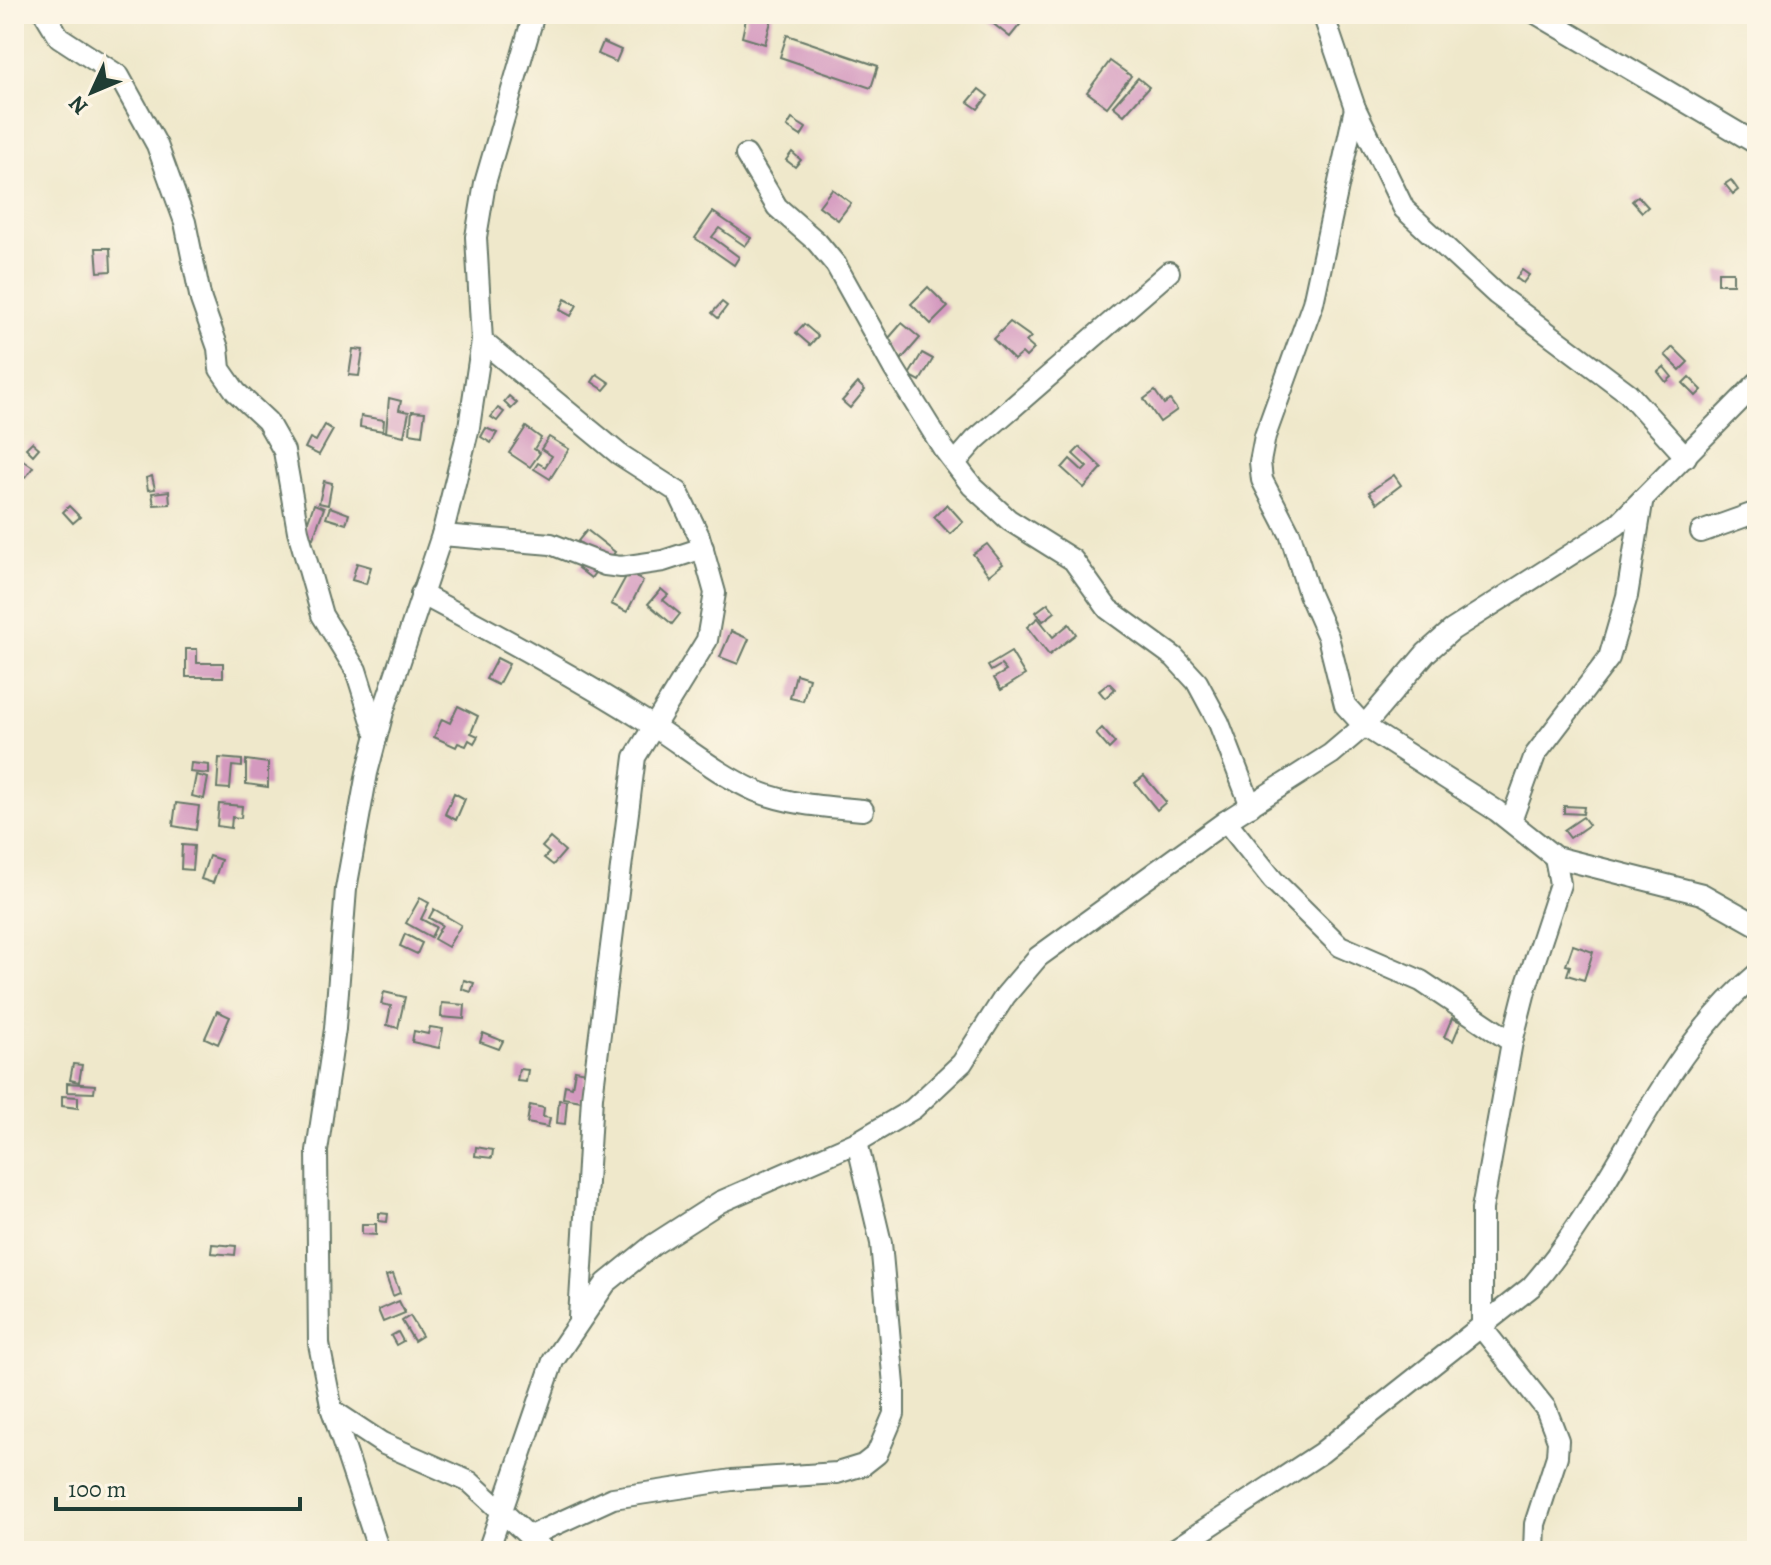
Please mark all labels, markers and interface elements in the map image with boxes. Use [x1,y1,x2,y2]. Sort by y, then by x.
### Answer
north arrow [52,52,132,132]
text: N [62,89,95,121]
scale bar [56,1461,300,1511]
text: 100 m [68,1473,127,1505]

